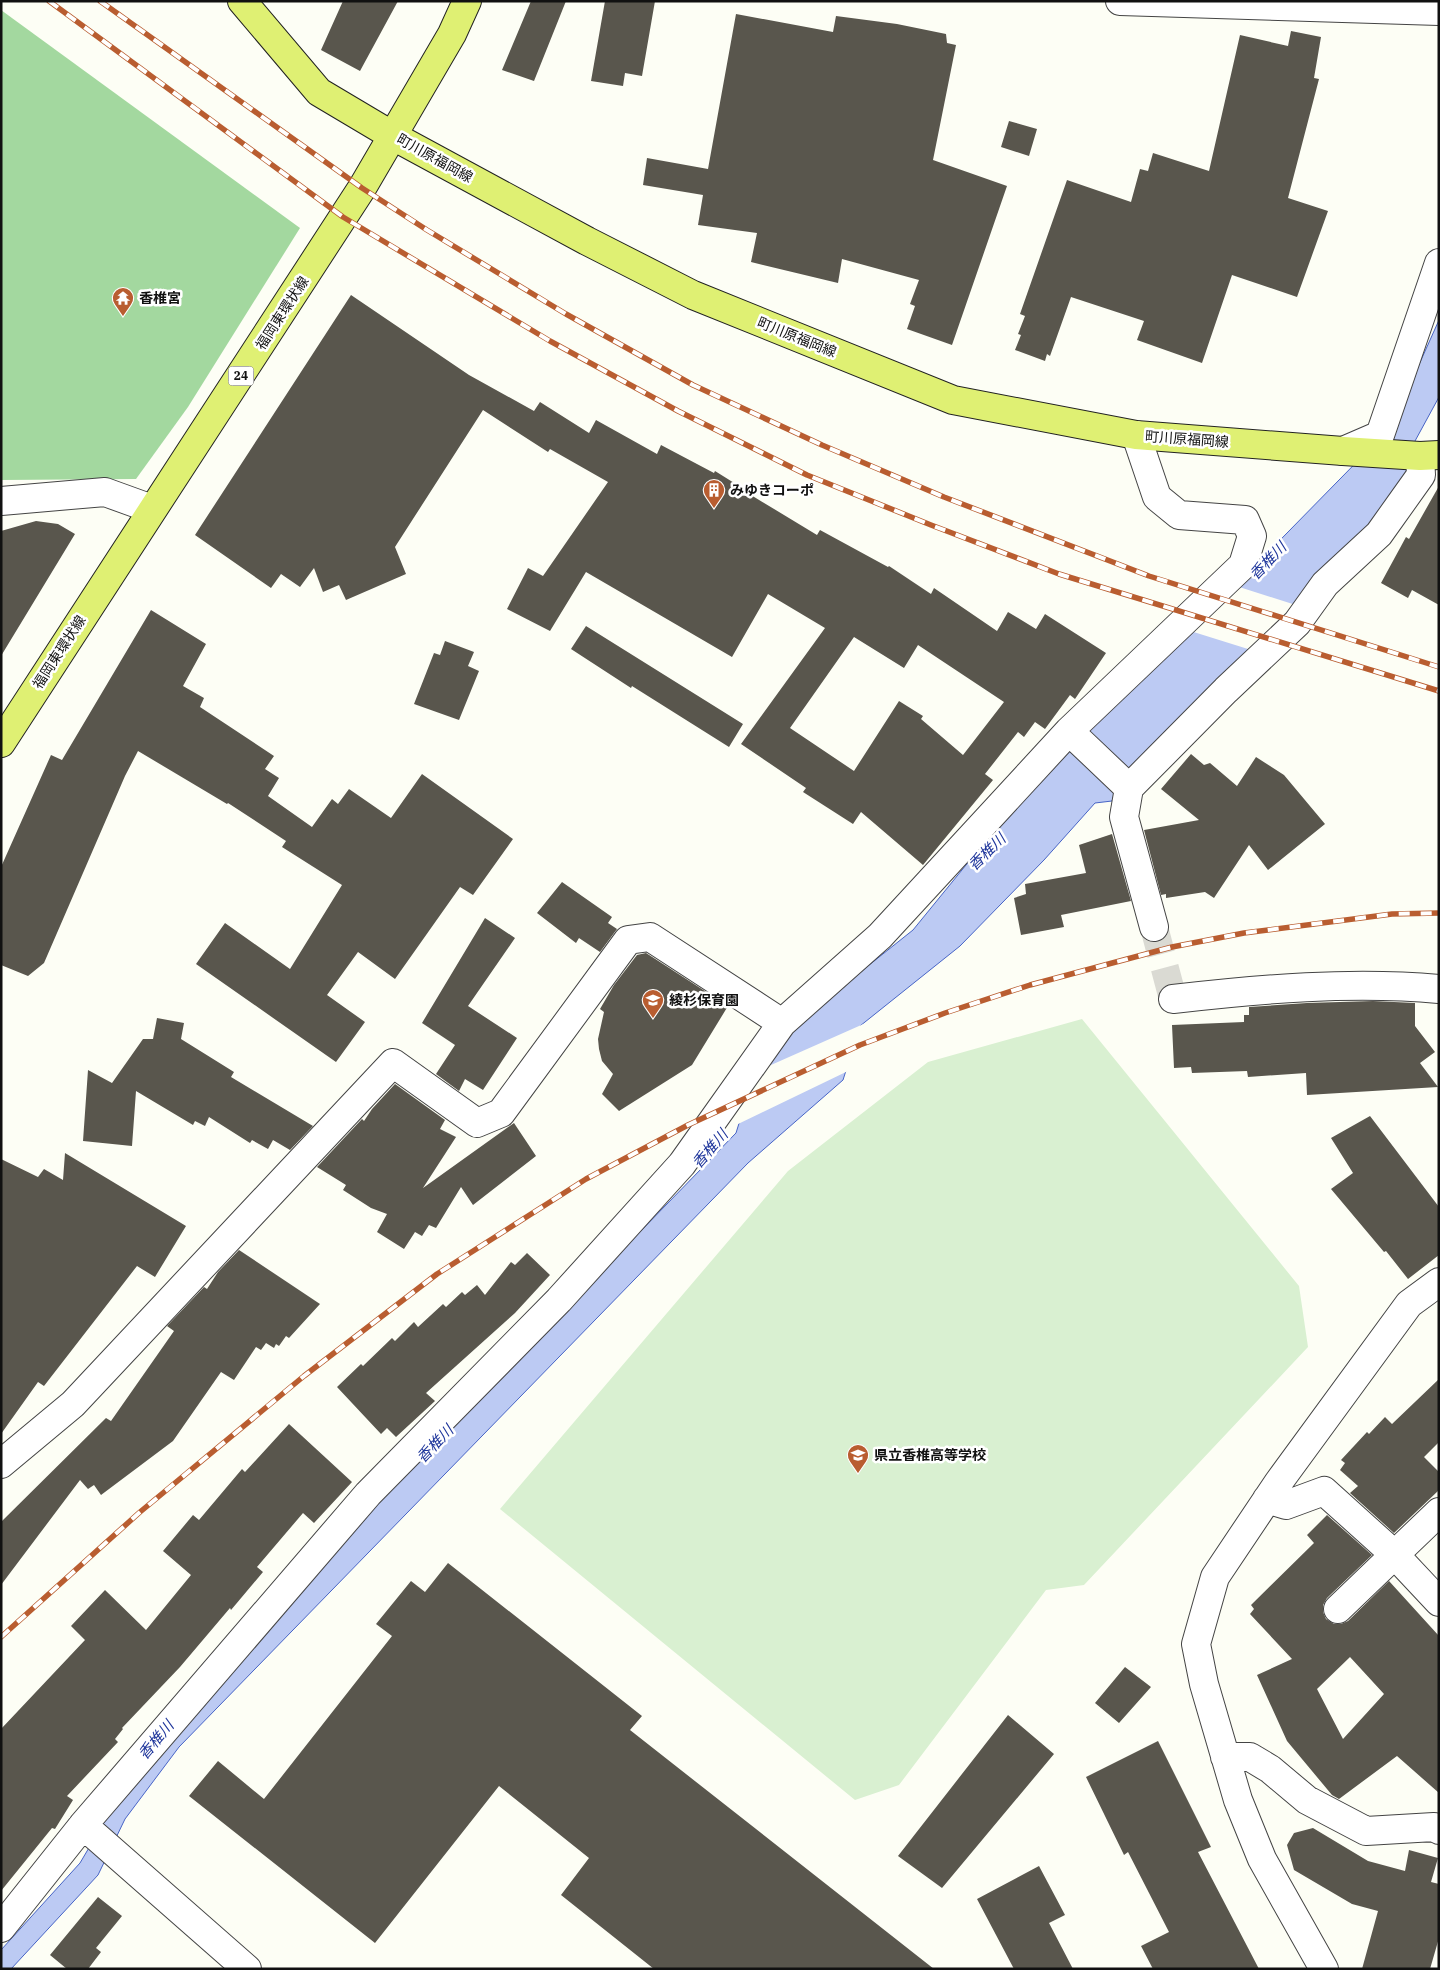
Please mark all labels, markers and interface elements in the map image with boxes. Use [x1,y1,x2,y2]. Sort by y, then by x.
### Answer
street label: 町川原福岡線 [394,130,476,186]
street label: 福岡東環状線 [252,273,312,353]
temple icon: 香椎宮 [111,286,135,317]
place label: 香椎宮 [139,289,181,307]
street label: 町川原福岡線 [755,313,839,361]
road number: 24 [228,366,254,386]
street label: 町川原福岡線 [1144,427,1230,451]
building icon: みゆきコーポ [702,478,726,509]
place label: みゆきコーポ [730,481,814,499]
water label: 香椎川 [1245,536,1291,583]
street label: 福岡東環状線 [29,612,89,692]
water label: 香椎川 [964,828,1011,874]
school or university icon: 綾杉保育園 [641,988,665,1019]
place label: 綾杉保育園 [669,991,739,1009]
water label: 香椎川 [688,1124,733,1172]
water label: 香椎川 [412,1419,458,1466]
school or university icon: 県立香椎高等学校 [846,1443,870,1474]
place label: 県立香椎高等学校 [874,1446,986,1464]
water label: 香椎川 [134,1715,179,1763]

